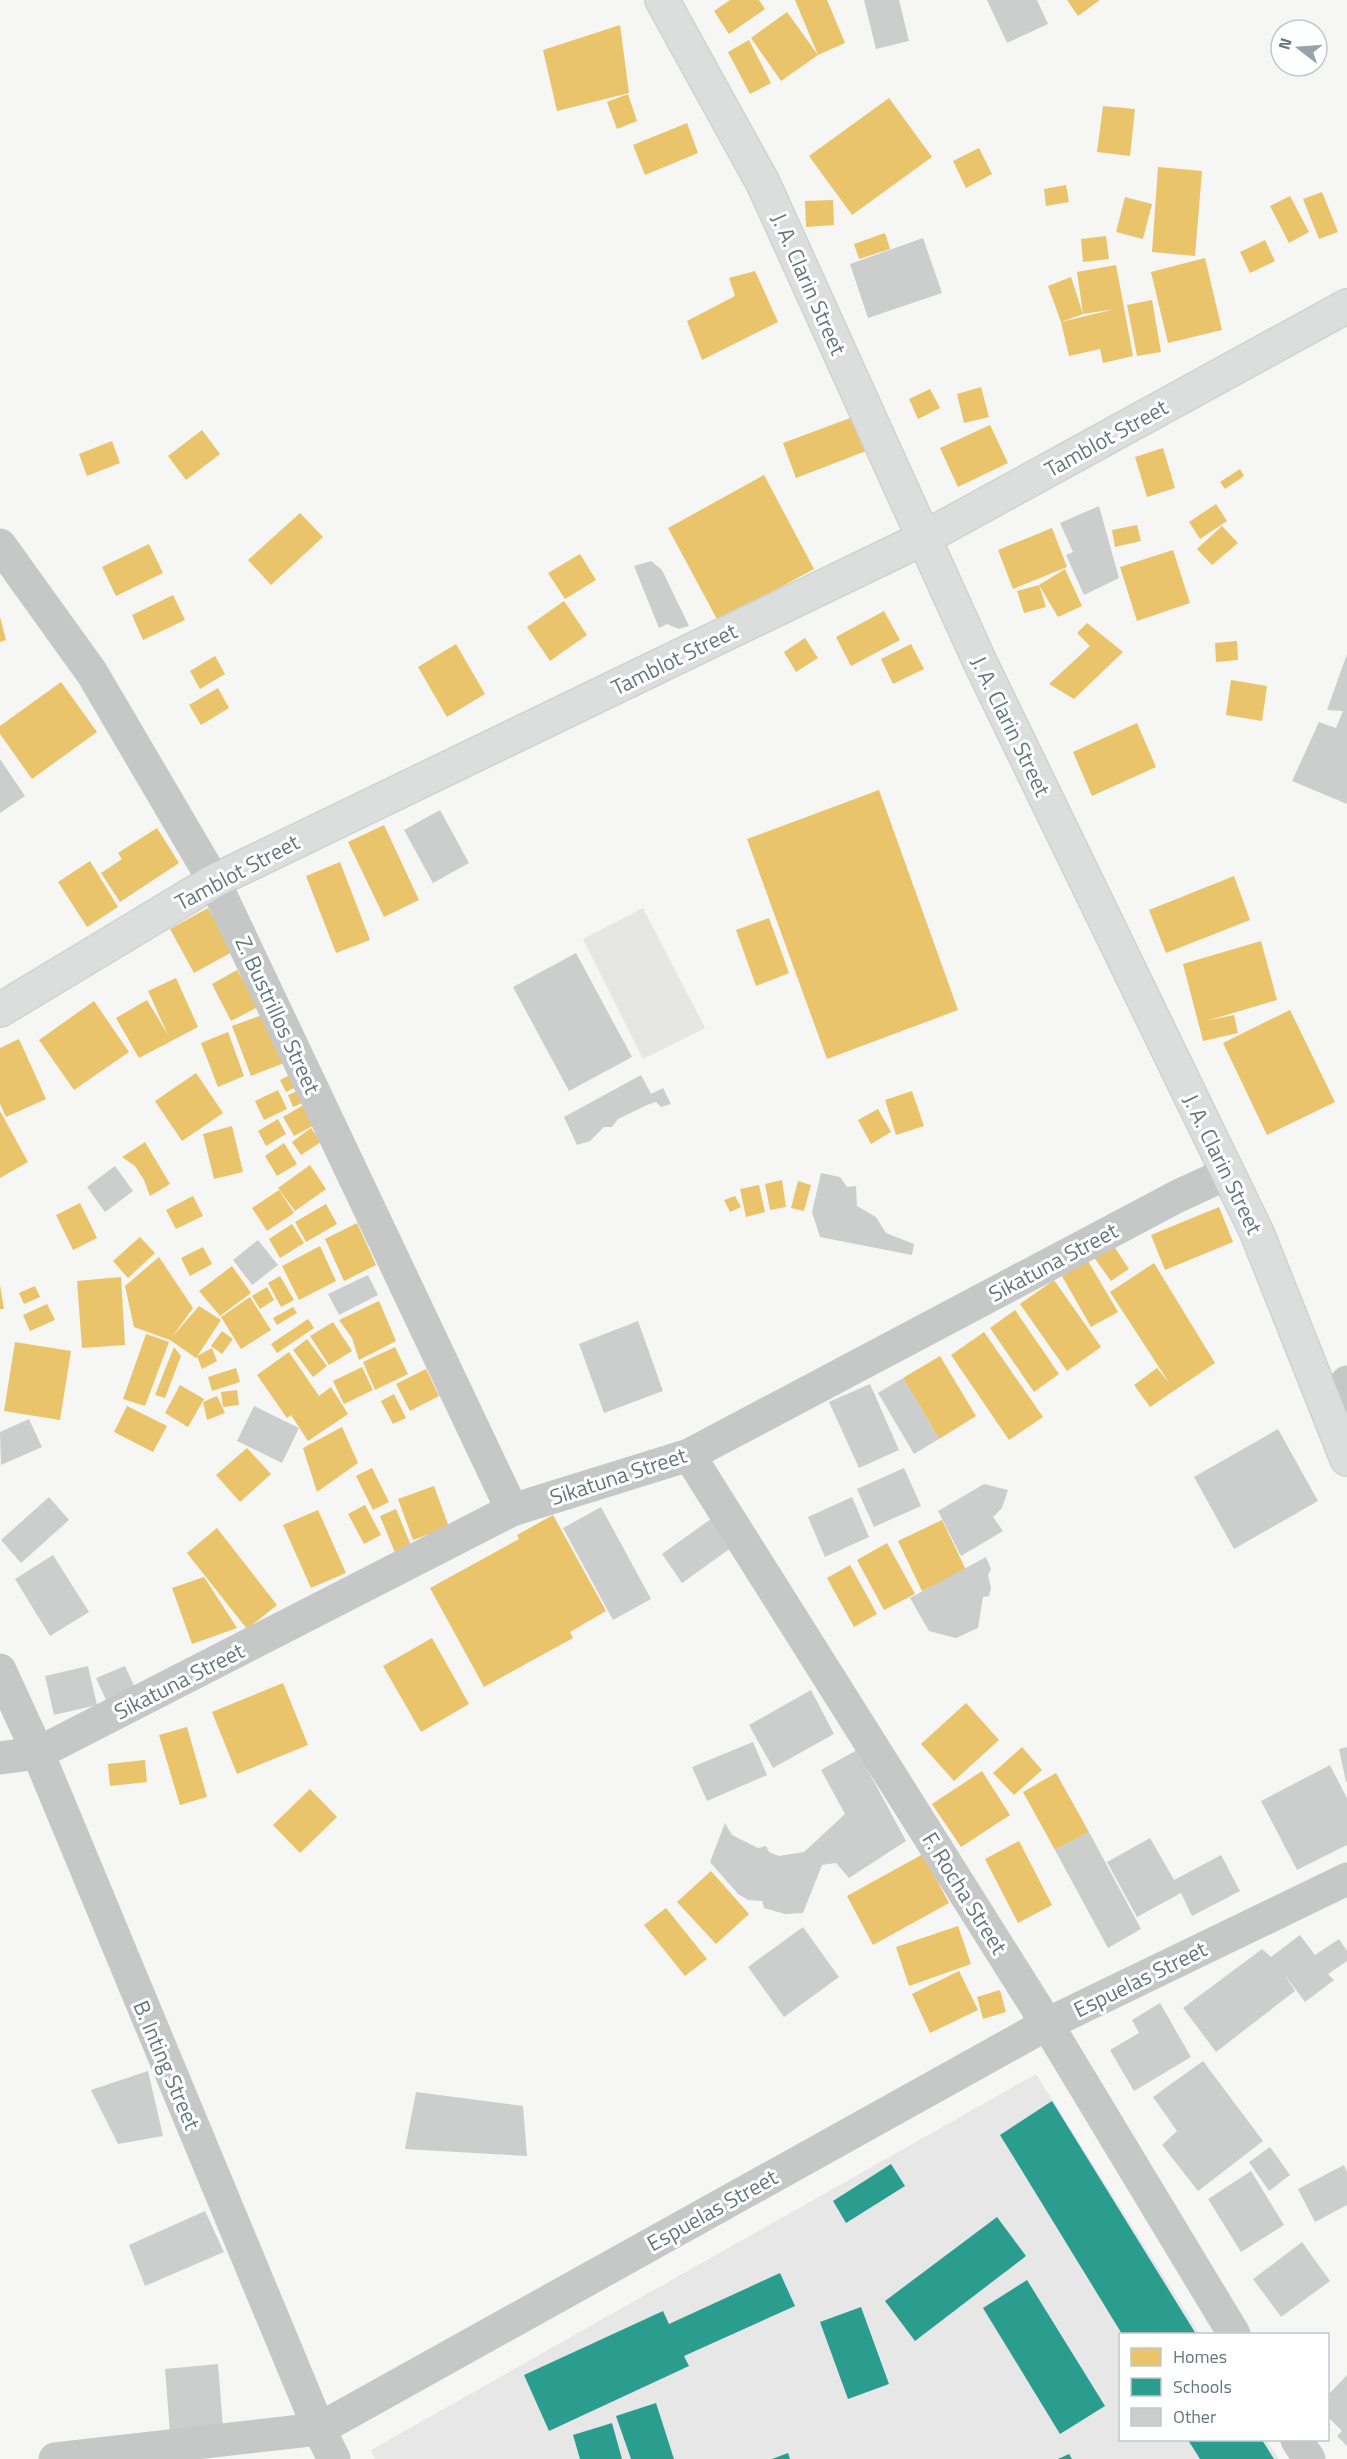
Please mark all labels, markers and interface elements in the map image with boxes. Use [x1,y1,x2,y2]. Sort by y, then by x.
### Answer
north arrow [1269,18,1329,78]
text: N [1272,35,1298,52]
street label: J. A. Clarin Street [762,207,856,361]
street label: Tamblot Street [1038,390,1174,486]
street label: Tamblot Street [605,614,743,704]
street label: J. A. Clarin Street [962,650,1060,802]
street label: Tamblot Street [169,825,305,919]
street label: Z. Bustrillos Street [227,931,330,1100]
street label: J. A. Clarin Street [1174,1088,1272,1240]
street label: Sikatuna Street [982,1214,1124,1310]
street label: Sikatuna Street [545,1438,691,1514]
street label: Sikatuna Street [108,1633,250,1728]
street label: F. Rocha Street [914,1825,1016,1961]
street label: Espuelas Street [1068,1932,1213,2026]
street label: B. Inting Street [124,1995,210,2135]
street label: Espuelas Street [640,2160,784,2260]
legend [1119,2333,1329,2441]
text: Homes [1173,2343,1227,2370]
text: Schools [1173,2373,1232,2400]
text: Other [1173,2403,1216,2430]

